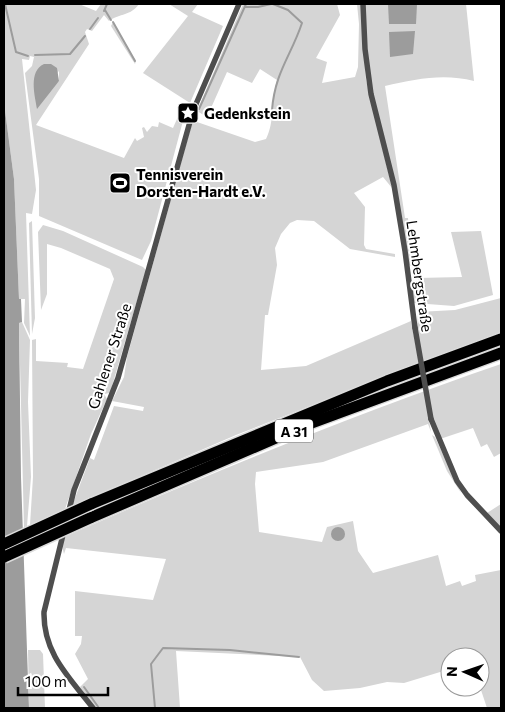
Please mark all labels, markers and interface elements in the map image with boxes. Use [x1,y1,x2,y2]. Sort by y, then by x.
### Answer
place icon: Gedenkstein [176,101,200,125]
place label: Gedenkstein [204,104,291,122]
place label: Tennisverein Dorsten-Hardt e.V. [136,165,266,200]
sports icon: Tennisverein Dorsten-Hardt e.V. [108,171,132,195]
street label: Lehmbergstraße [403,219,437,333]
street label: Gahlener Straße [83,301,135,411]
road number: A 31 [275,420,313,442]
north arrow [440,647,490,697]
scale bar [18,664,108,696]
text: N [443,666,460,677]
text: 100 m [25,672,67,690]

